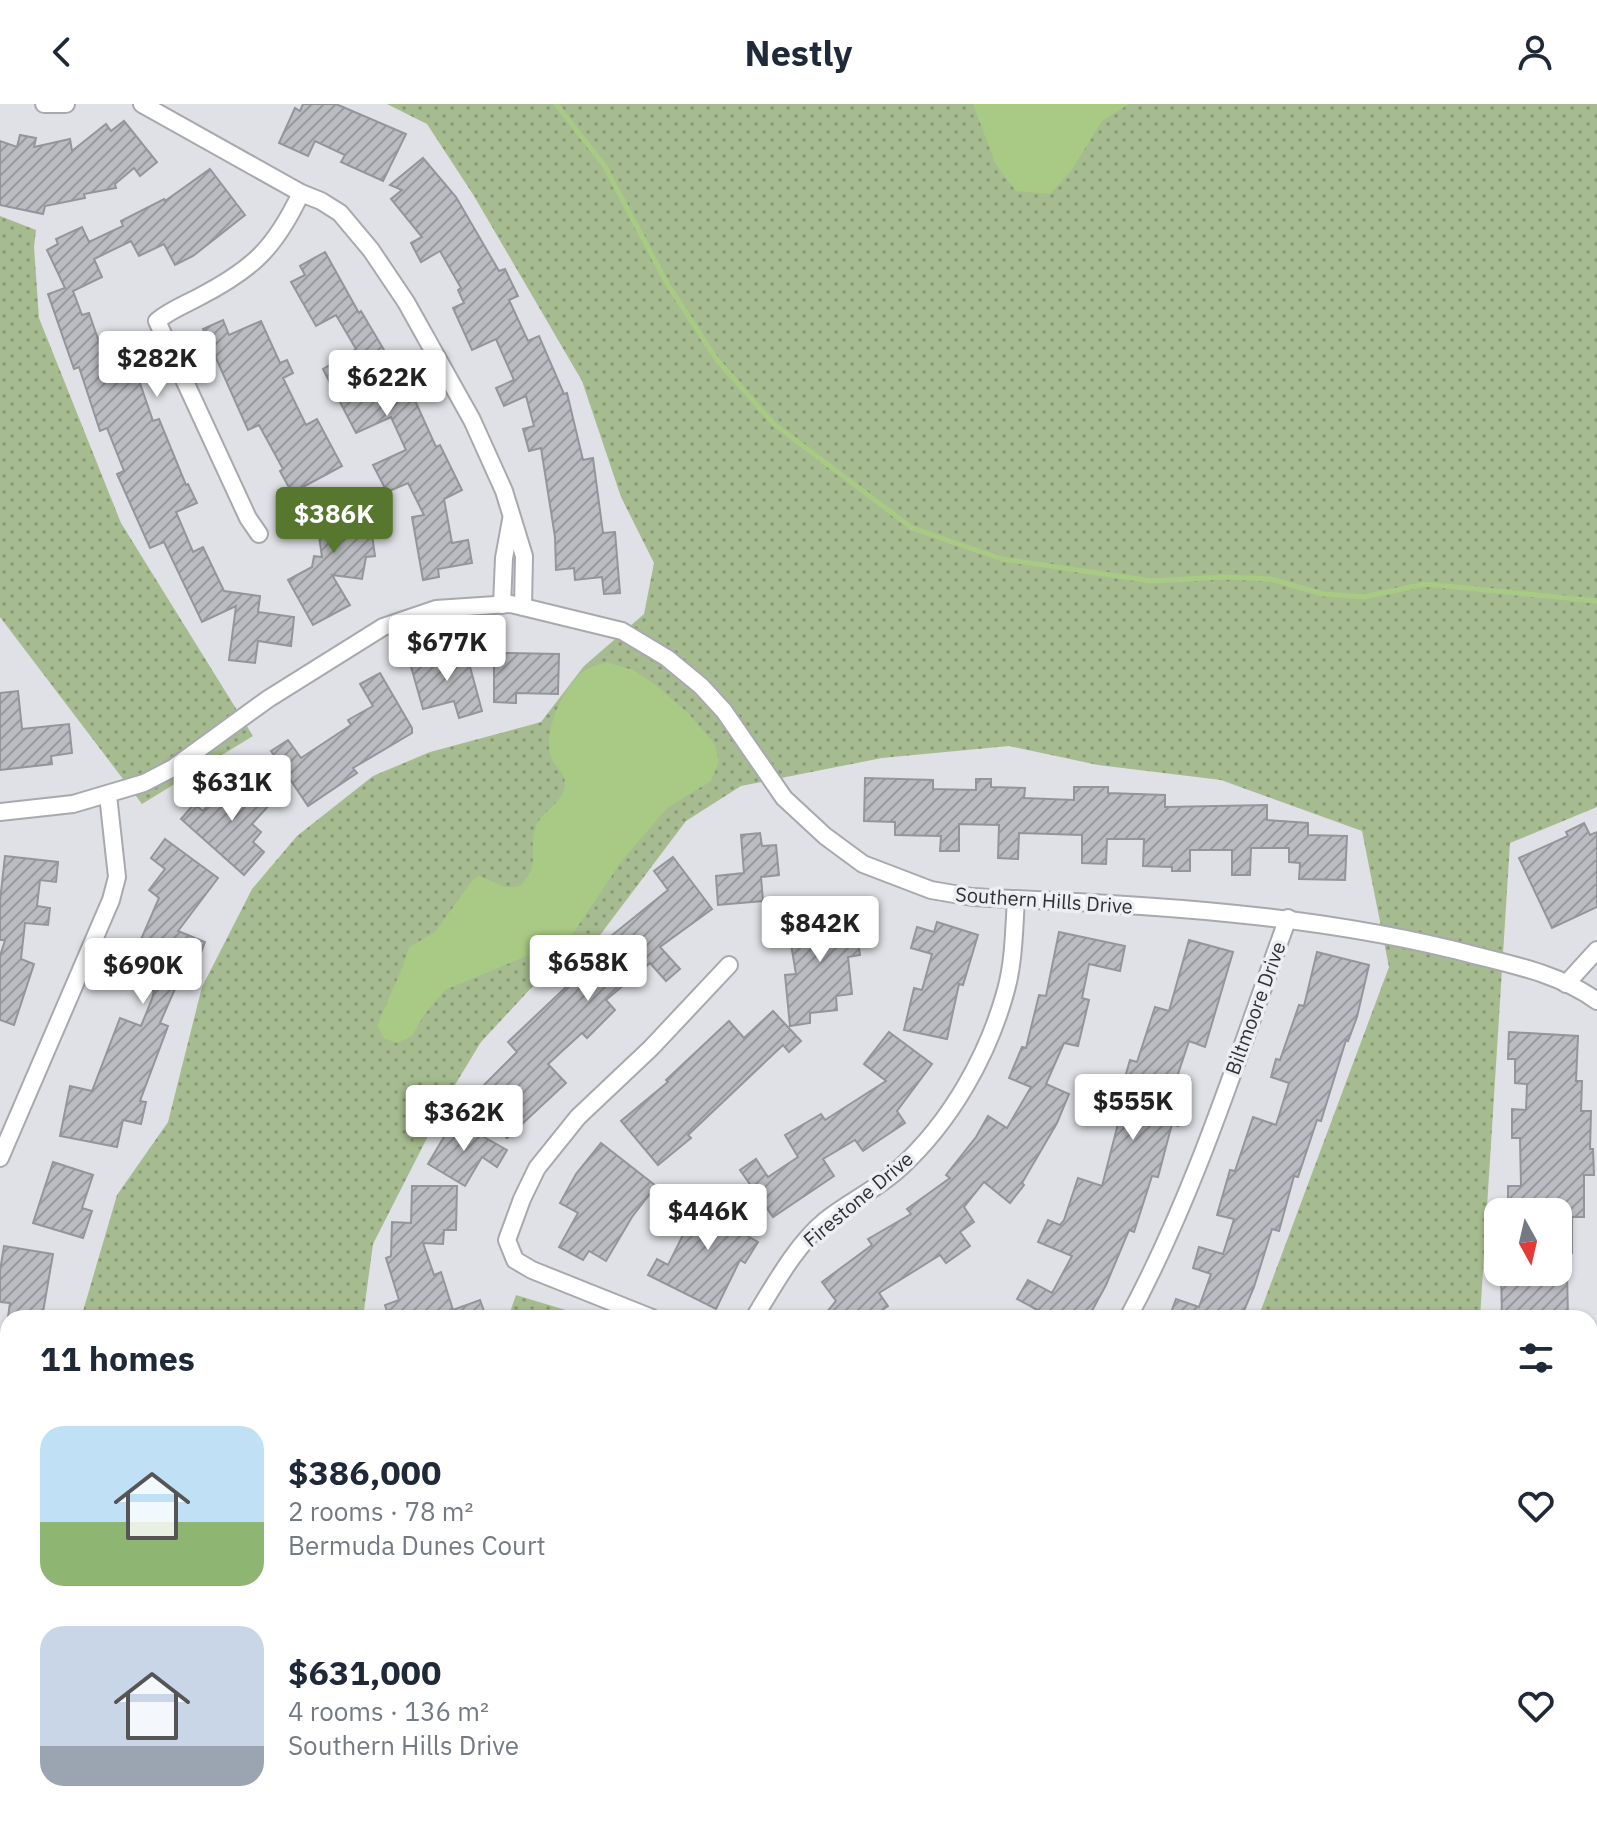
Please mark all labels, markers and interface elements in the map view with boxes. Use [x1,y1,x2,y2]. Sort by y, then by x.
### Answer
text: Nestly [745,29,852,76]
icon: back [40,30,84,74]
icon: person [1513,30,1557,74]
pin: $282K [101,331,213,399]
text: $282K [117,340,197,374]
pin: $622K [331,350,443,418]
text: $622K [347,359,427,393]
pin: $386K [278,487,390,555]
text: $386K [294,496,374,530]
pin: $677K [391,615,503,683]
text: $677K [407,624,487,658]
pin: $631K [176,755,288,823]
text: $631K [192,764,272,798]
street label: Southern Hills Drive [954,880,1134,920]
pin: $842K [764,896,876,964]
text: $842K [780,905,860,939]
pin: $658K [532,935,644,1003]
pin: $690K [87,938,199,1006]
street label: Biltmoore Drive [1218,938,1292,1078]
text: $658K [548,944,628,978]
text: $690K [103,947,183,981]
pin: $555K [1077,1074,1189,1142]
text: $555K [1093,1083,1173,1117]
pin: $362K [408,1085,520,1153]
text: $362K [424,1094,504,1128]
street label: Firestone Drive [797,1145,919,1253]
pin: $446K [652,1184,764,1252]
text: $446K [668,1193,748,1227]
north arrow [1484,1198,1572,1286]
map controls [1484,1198,1572,1286]
text: 11 homes [40,1336,195,1380]
icon: filters [1514,1336,1558,1380]
text: $386,000 [288,1450,441,1494]
icon: home [104,1458,200,1554]
icon: heart [1514,1484,1558,1528]
text: 2 rooms · 78 m² [288,1494,473,1528]
text: Bermuda Dunes Court [288,1528,546,1562]
text: $631,000 [288,1650,441,1694]
icon: home [104,1658,200,1754]
icon: heart [1514,1684,1558,1728]
text: 4 rooms · 136 m² [288,1694,489,1728]
text: Southern Hills Drive [288,1728,519,1762]

